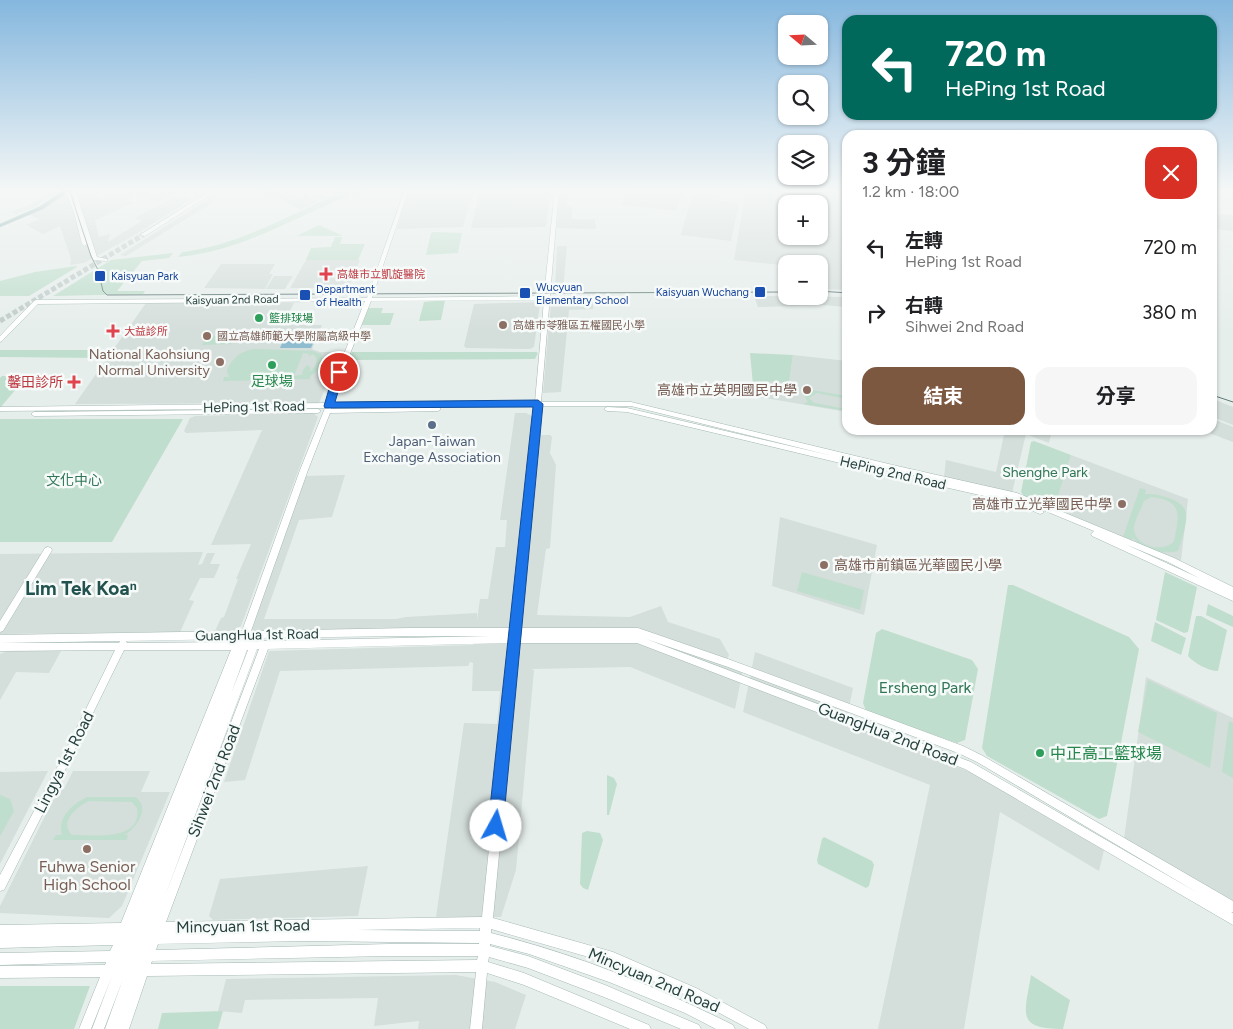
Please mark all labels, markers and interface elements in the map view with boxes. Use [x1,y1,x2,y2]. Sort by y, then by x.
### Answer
north arrow [778,15,828,65]
map controls [778,15,828,305]
text: 720 m [945,33,1046,75]
icon: left [862,35,927,100]
button: search [778,75,828,125]
text: HePing 1st Road [945,75,1106,102]
button: layers [778,135,828,185]
text: 3 分鐘 [862,144,946,181]
button: close [1145,147,1197,199]
text: 1.2 km · 18:00 [862,182,959,201]
button: + [778,195,828,245]
text: 左轉 [905,229,943,252]
icon: left [862,234,890,262]
text: 720 m [1143,236,1197,259]
text: HePing 1st Road [905,252,1022,271]
button: − [778,255,828,305]
marker: 高雄市立凱旋醫院 [319,267,333,281]
place label: 高雄市立凱旋醫院 [337,268,425,281]
marker: Kaisyuan Park [93,269,107,283]
place label: Kaisyuan Park [111,270,179,283]
place label: Wucyuan Elementary School [536,281,628,307]
place label: Department of Health [316,283,375,309]
marker: Kaisyuan Wuchang [753,285,767,299]
marker: Wucyuan Elementary School [518,286,532,300]
place label: Kaisyuan Wuchang [656,286,749,299]
marker: Department of Health [298,288,312,302]
street label: Kaisyuan 2nd Road [185,293,279,307]
text: 右轉 [905,294,943,317]
icon: right [862,299,890,327]
text: 380 m [1142,301,1197,324]
marker: 籃排球場 [253,312,265,324]
place label: 籃排球場 [269,312,313,325]
text: Sihwei 2nd Road [905,317,1024,336]
marker: 高雄市苓雅區五權國民小學 [497,319,509,331]
place label: 高雄市苓雅區五權國民小學 [513,319,645,332]
marker: 大益診所 [106,324,120,338]
place label: 大益診所 [124,325,168,338]
marker: 國立高雄師範大學附屬高級中學 [201,330,213,342]
place label: 國立高雄師範大學附屬高級中學 [217,330,371,343]
place label: National Kaohsiung Normal University [89,346,211,379]
pin [318,351,360,393]
marker: National Kaohsiung Normal University [214,356,226,368]
icon: arrive [325,358,353,386]
marker: 足球場 [266,359,278,371]
button: 結束 [862,367,1025,425]
button: 分享 [1035,367,1197,425]
place label: 足球場 [251,373,293,390]
place label: 馨田診所 [7,374,63,391]
marker: 馨田診所 [67,375,81,389]
place label: 高雄市立英明國民中學 [657,382,797,399]
marker: 高雄市立英明國民中學 [801,384,813,396]
street label: HePing 1st Road [203,398,305,416]
marker: Japan-Taiwan Exchange Association [426,419,438,431]
place label: Japan-Taiwan Exchange Association [363,433,501,466]
street label: HePing 2nd Road [838,453,948,493]
park label: Shenghe Park [1002,464,1088,481]
park label: 文化中心 [46,472,102,489]
place label: 高雄市立光華國民中學 [972,496,1112,513]
marker: 高雄市立光華國民中學 [1116,498,1128,510]
place label: 高雄市前鎮區光華國民小學 [834,557,1002,574]
marker: 高雄市前鎮區光華國民小學 [818,559,830,571]
district label: Lim Tek Koaⁿ [25,577,137,600]
street label: GuangHua 1st Road [195,625,319,645]
park label: Ersheng Park [879,678,972,697]
street label: GuangHua 2nd Road [815,698,961,770]
street label: Lingya 1st Road [30,708,98,816]
street label: Sihwei 2nd Road [184,722,244,840]
place label: 中正高工籃球場 [1050,744,1162,763]
marker: 中正高工籃球場 [1034,747,1046,759]
position arrow [469,799,521,851]
marker: Fuhwa Senior High School [81,843,93,855]
place label: Fuhwa Senior High School [39,857,136,894]
street label: Mincyuan 1st Road [176,915,310,937]
street label: Mincyuan 2nd Road [585,944,723,1016]

